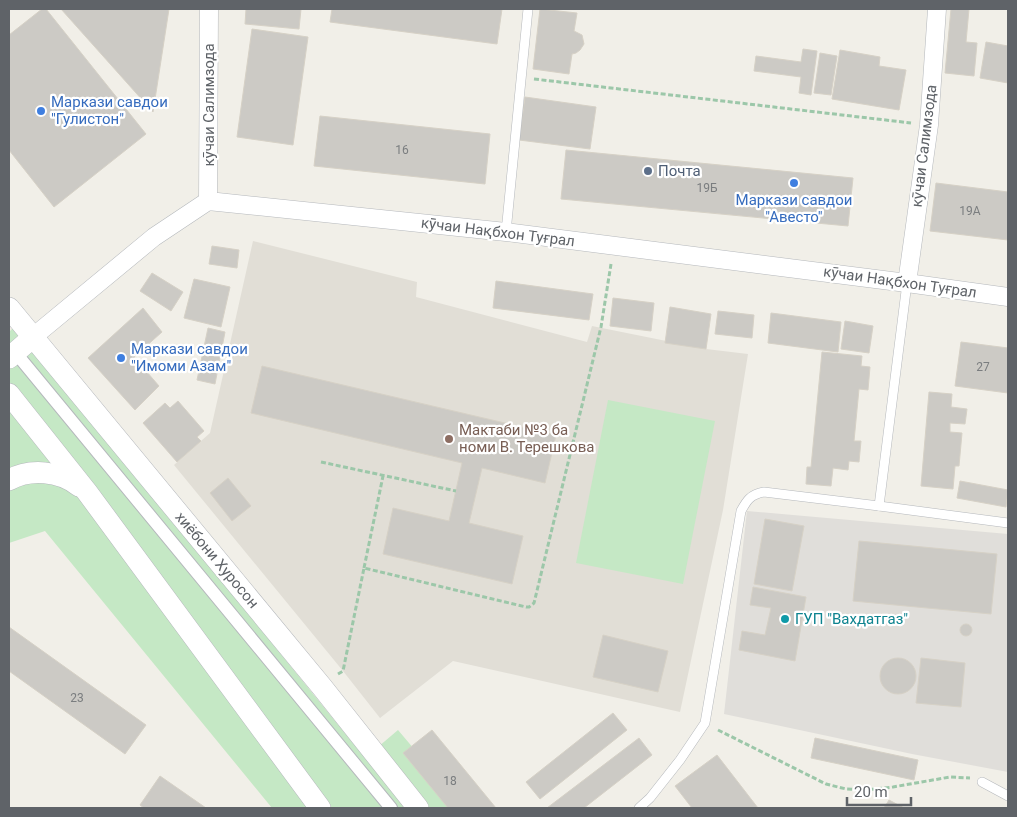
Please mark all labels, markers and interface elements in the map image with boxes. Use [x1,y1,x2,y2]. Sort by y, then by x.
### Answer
street label: кӯчаи Салимзода [200,43,218,167]
street label: кӯчаи Салимзода [908,84,940,208]
place label: Маркази савдои "Гулистон" [51,93,168,128]
marker: Маркази савдои "Гулистон" [35,105,47,117]
house number: 16 [395,143,409,157]
place label: Почта [658,162,701,180]
marker: Почта [642,165,654,177]
marker: Маркази савдои "Авесто" [788,177,800,189]
house number: 19Б [696,181,718,195]
place label: Маркази савдои "Авесто" [736,191,852,226]
house number: 19А [959,204,981,218]
street label: кӯчаи Нақбхон Туғрал [420,214,576,250]
street label: кӯчаи Нақбхон Туғрал [822,262,978,302]
place label: Маркази савдои "Имоми Азам" [131,340,248,375]
marker: Маркази савдои "Имоми Азам" [115,352,127,364]
house number: 27 [976,360,990,374]
place label: Мактаби №3 ба номи В. Терешкова [459,421,594,456]
marker: Мактаби №3 ба номи В. Терешкова [443,433,455,445]
street label: хиёбони Хуросон [171,508,263,612]
place label: ГУП "Вахдатгаз" [795,610,908,628]
marker: ГУП "Вахдатгаз" [779,613,791,625]
house number: 23 [70,691,84,705]
house number: 18 [443,774,457,788]
scale bar [847,774,911,806]
text: 20 m [854,783,888,801]

